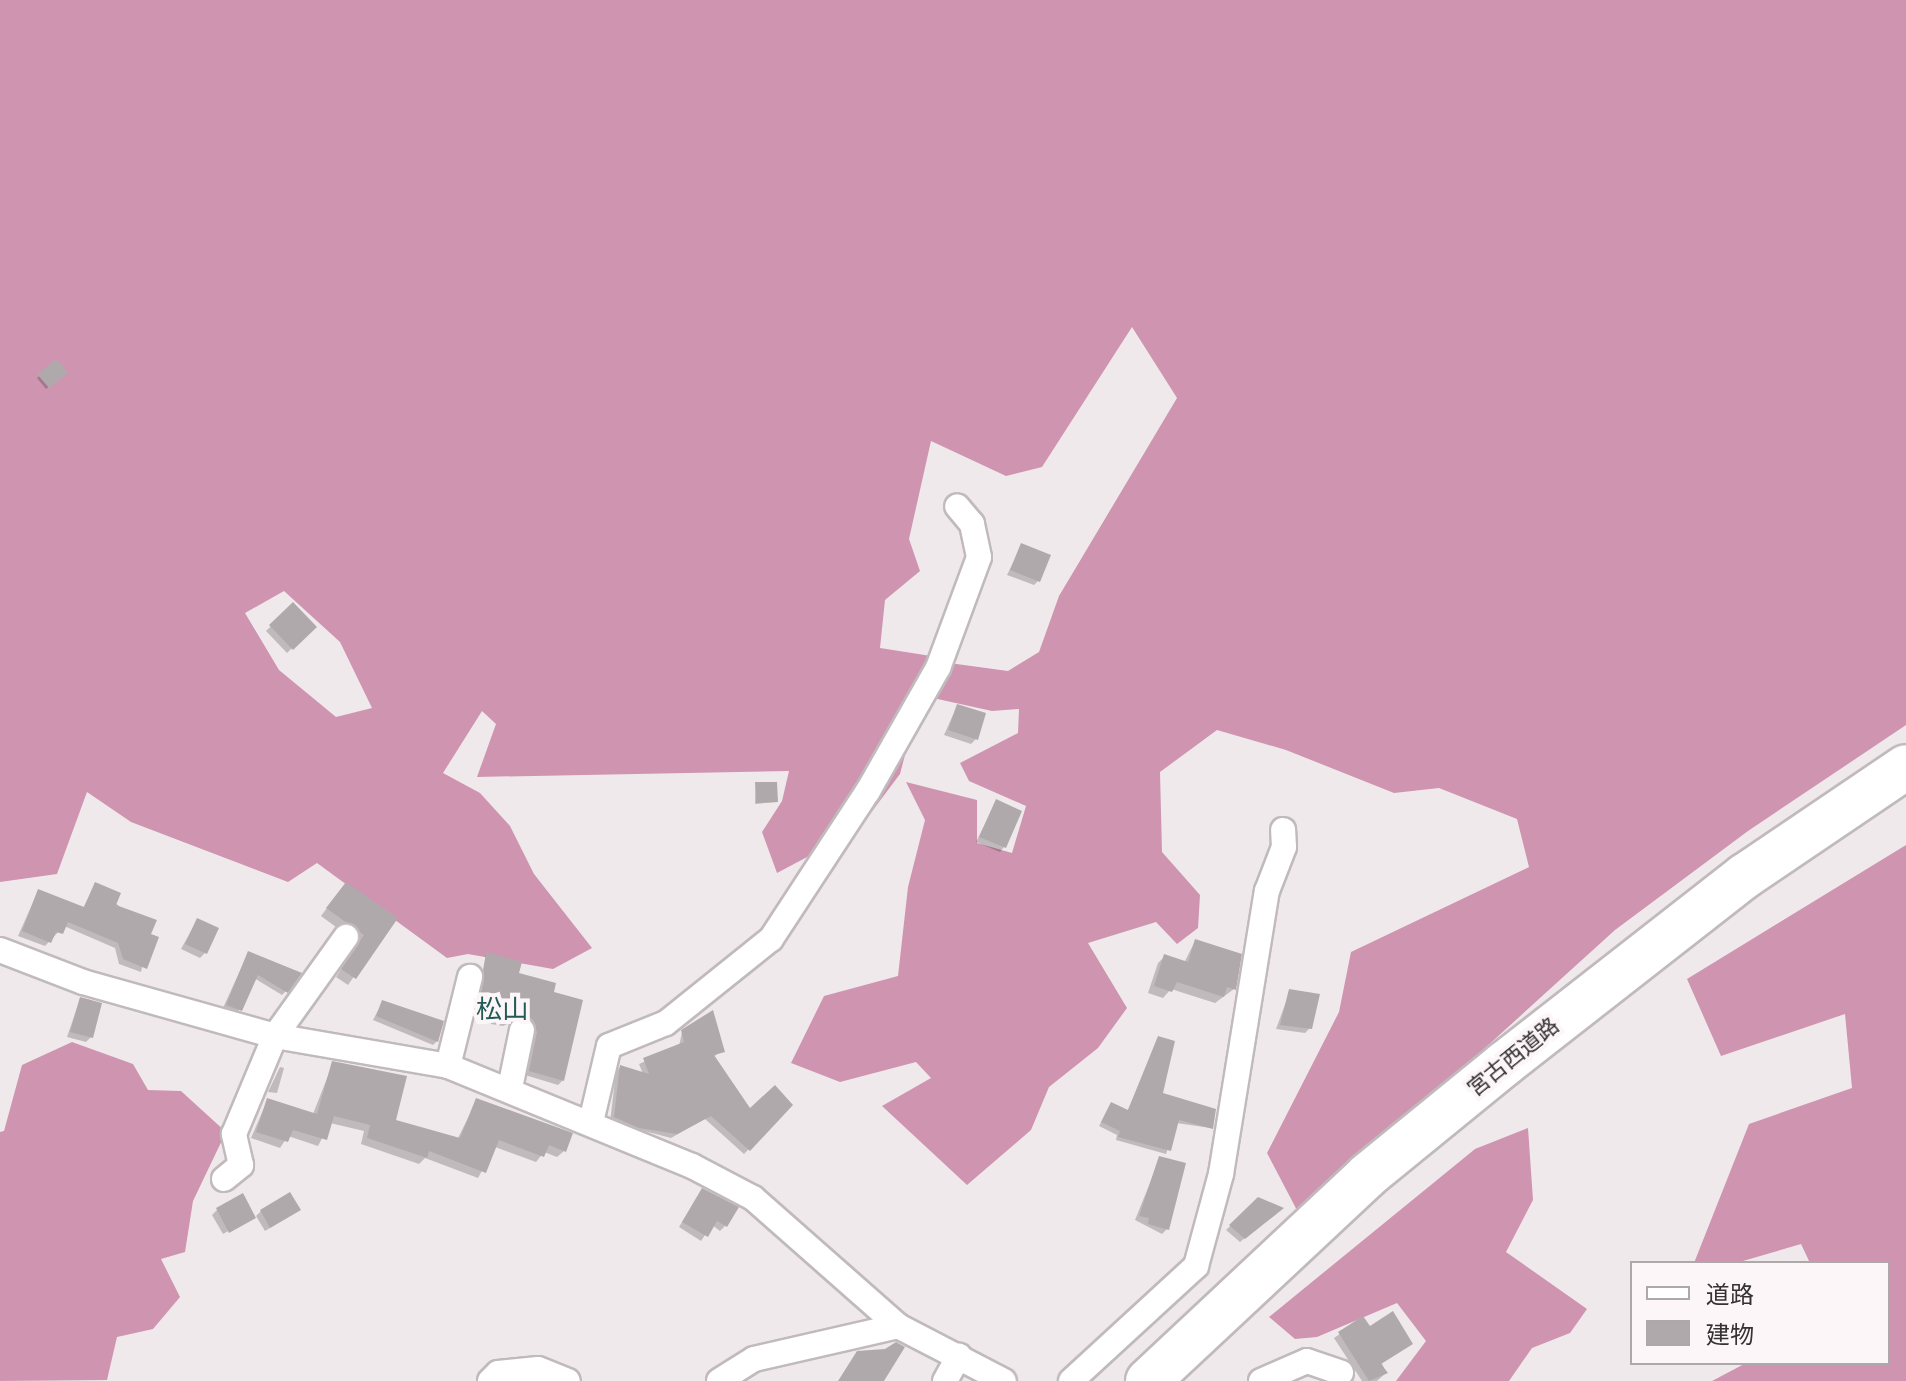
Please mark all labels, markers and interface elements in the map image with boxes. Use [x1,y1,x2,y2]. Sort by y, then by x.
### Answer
district label: 松山 [476,993,528,1025]
street label: 宮古西道路 [1462,1012,1564,1102]
legend [1630,1261,1890,1365]
text: 道路 [1706,1276,1754,1312]
text: 建物 [1706,1316,1754,1352]

